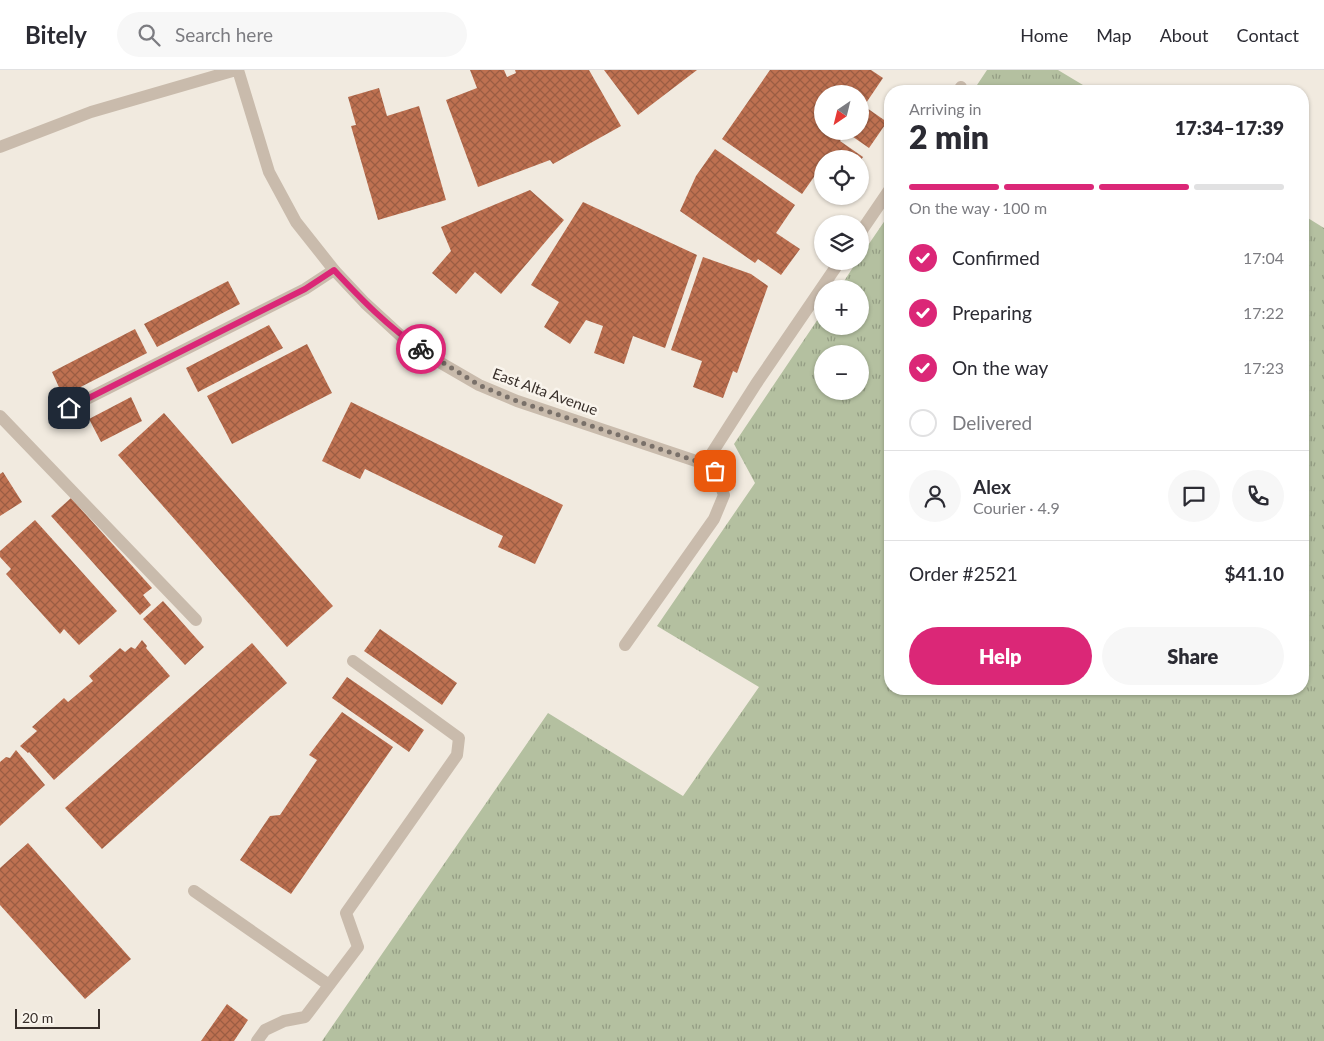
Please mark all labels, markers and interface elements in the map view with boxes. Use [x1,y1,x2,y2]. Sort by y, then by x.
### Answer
search box [117,12,467,57]
text: Bitely [25,20,87,49]
icon: search [135,21,163,49]
text: Search here [175,23,273,46]
text: Home [1020,24,1068,46]
text: Map [1096,24,1132,46]
text: About [1160,24,1209,46]
text: Contact [1237,24,1299,46]
north arrow [814,85,869,140]
map controls [814,85,869,400]
text: Arriving in [909,99,982,118]
text: 17:34–17:39 [1175,116,1284,139]
text: 2 min [909,117,989,156]
button: locate [814,150,869,205]
text: On the way · 100 m [909,198,1047,217]
button: layers [814,215,869,270]
icon: check [909,244,937,272]
text: Confirmed [952,246,1040,269]
text: 17:04 [1243,248,1284,267]
button: + [814,280,869,335]
icon: check [909,299,937,327]
text: Preparing [952,301,1032,324]
text: 17:22 [1243,303,1284,322]
courier [396,324,446,374]
icon: bike [407,335,435,363]
button: − [814,345,869,400]
icon: check [909,354,937,382]
text: On the way [952,356,1048,379]
text: 17:23 [1243,358,1284,377]
street label: East Alta Avenue [490,364,601,418]
pin [48,387,90,429]
icon: home [55,394,83,422]
text: Delivered [952,411,1032,434]
pin [694,450,736,492]
icon: bag [701,457,729,485]
button: person [909,470,961,522]
button: chat [1168,470,1220,522]
button: phone [1232,470,1284,522]
text: Alex [973,475,1011,498]
text: Courier · 4.9 [973,498,1060,517]
text: Order #2521 [909,562,1018,585]
text: $41.10 [1224,562,1284,585]
button: Help [909,627,1092,685]
button: Share [1102,627,1284,685]
scale bar [15,1006,100,1029]
text: 20 m [22,1009,53,1026]

